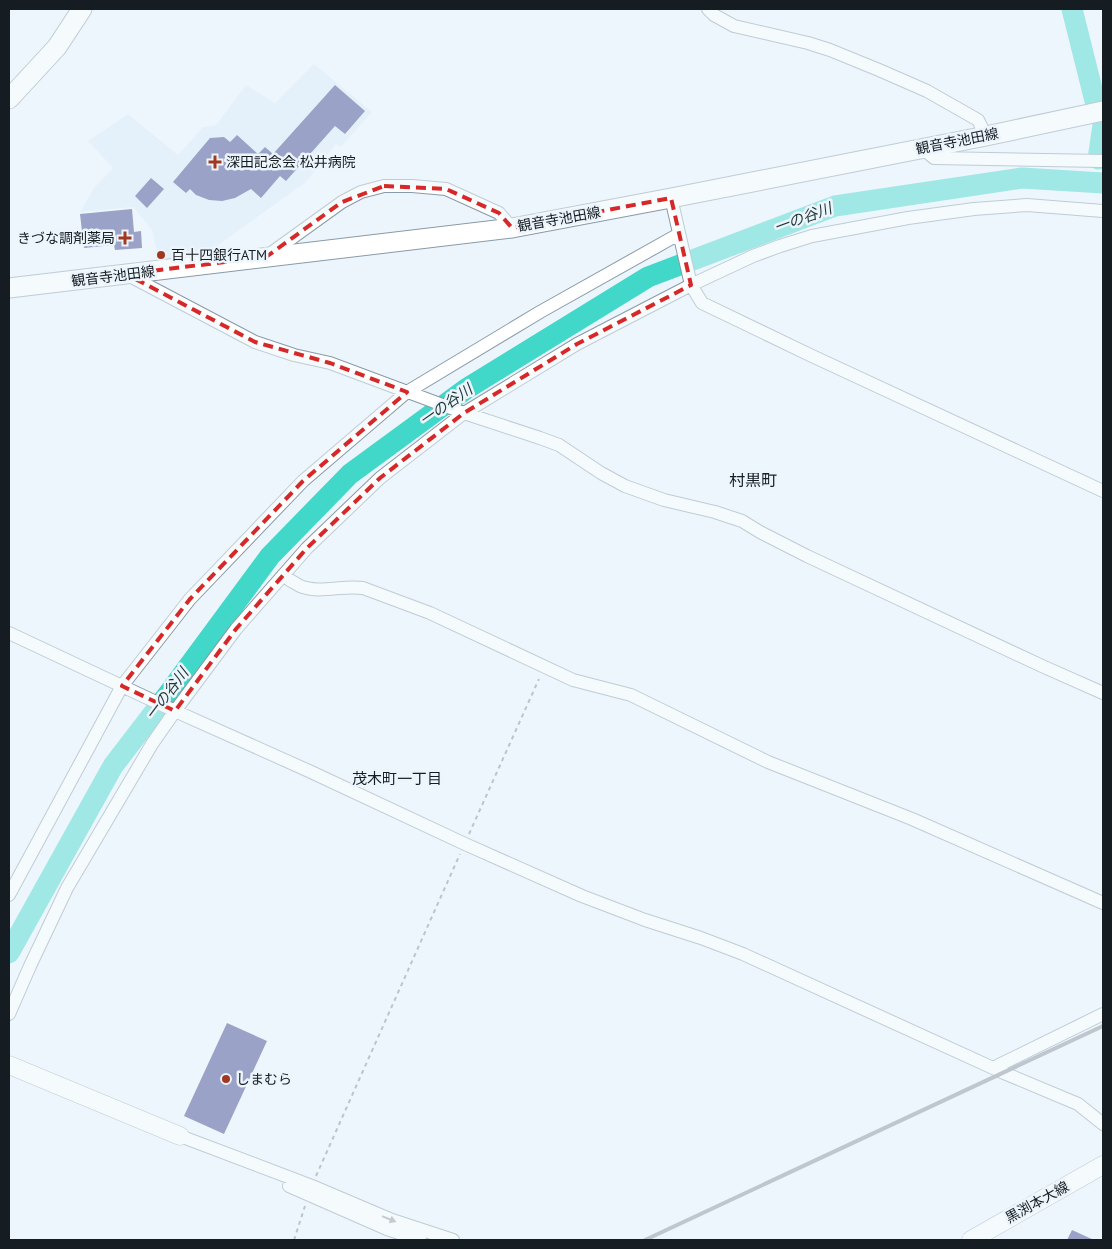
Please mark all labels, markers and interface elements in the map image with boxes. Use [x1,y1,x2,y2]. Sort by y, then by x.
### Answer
street label: 観音寺池田線 [914,124,1000,158]
place label: 深田記念会 松井病院 [226,153,356,171]
marker: 深田記念会 松井病院 [208,155,222,169]
water label: 一の谷川 [771,198,836,237]
street label: 観音寺池田線 [516,203,602,235]
place label: きづな調剤薬局 [17,229,115,247]
marker: きづな調剤薬局 [119,232,131,244]
place label: 百十四銀行ATM [171,246,267,264]
marker: 百十四銀行ATM [155,249,167,261]
street label: 観音寺池田線 [70,262,156,290]
water label: 一の谷川 [416,378,477,430]
district label: 村黒町 [729,470,777,490]
water label: 一の谷川 [141,662,193,723]
district label: 茂木町一丁目 [352,769,442,788]
place label: しまむら [236,1070,292,1088]
marker: しまむら [220,1073,232,1085]
street label: 黒渕本大線 [1002,1177,1072,1227]
one-way arrow [382,1215,396,1223]

